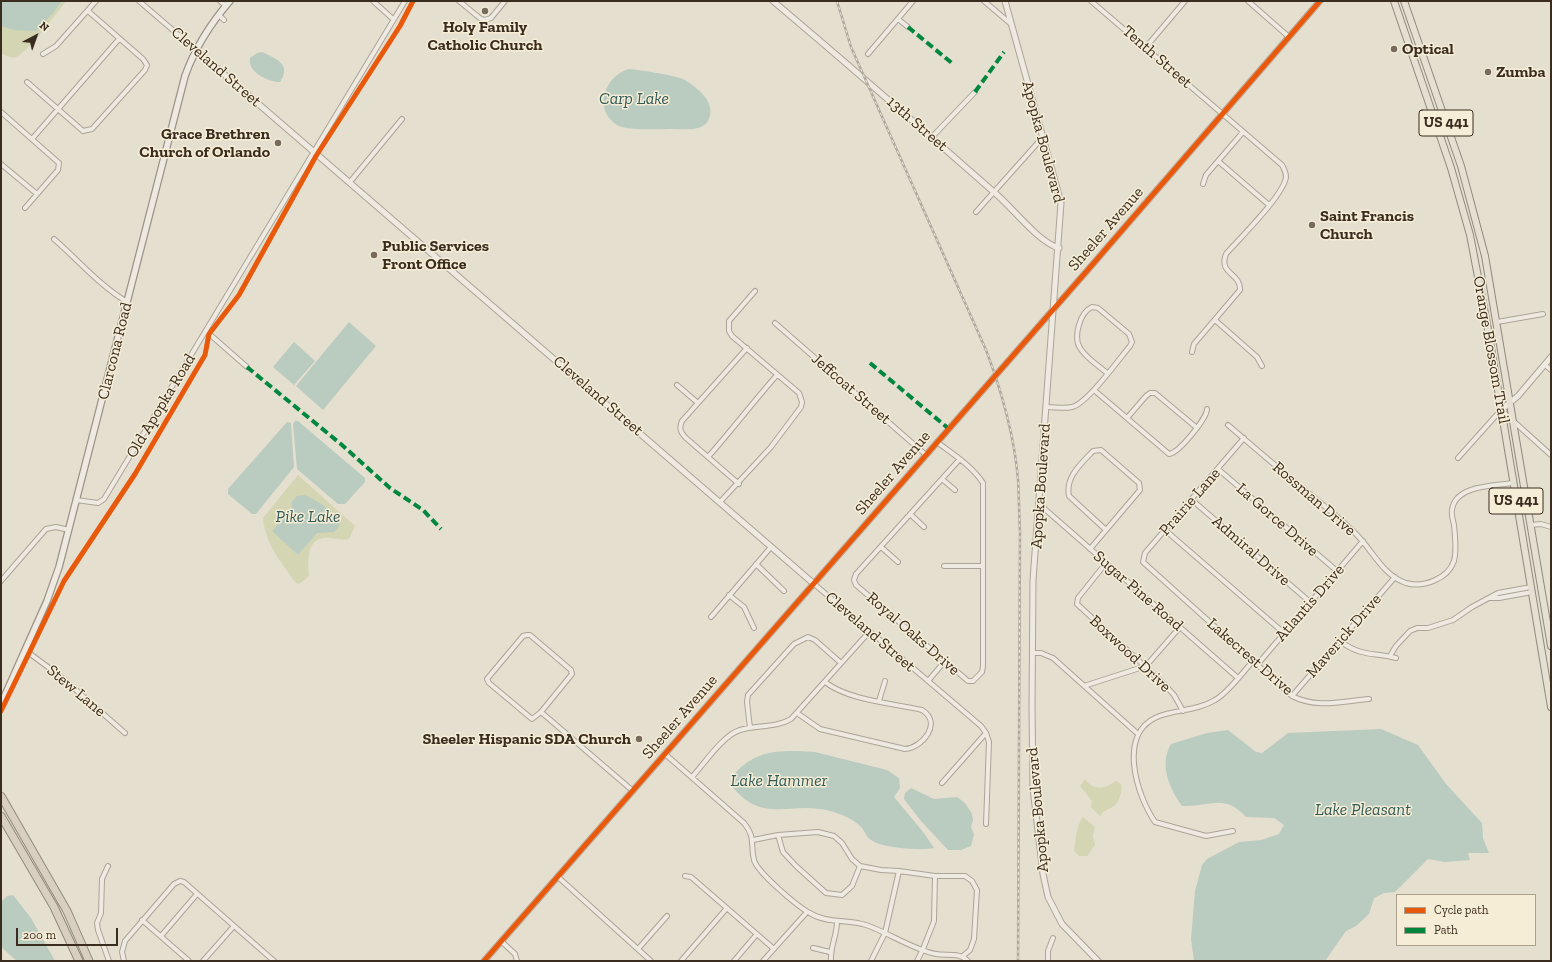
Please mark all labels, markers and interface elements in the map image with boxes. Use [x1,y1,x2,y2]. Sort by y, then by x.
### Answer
marker: Holy Family Catholic Church [480,6,490,16]
north arrow [16,16,56,56]
place label: Holy Family Catholic Church [427,17,543,55]
text: N [37,19,52,34]
street label: Tenth Street [1118,21,1196,93]
street label: Cleveland Street [167,23,265,111]
place label: Optical [1402,39,1454,59]
marker: Optical [1389,44,1399,54]
place label: Zumba [1496,62,1545,82]
marker: Zumba [1483,67,1493,77]
street label: Apopka Boulevard [1017,79,1069,205]
water label: Carp Lake [599,89,669,109]
street label: 13th Street [883,92,951,156]
road number: US 441 [1419,110,1473,136]
place label: Grace Brethren Church of Orlando [139,124,270,162]
marker: Grace Brethren Church of Orlando [273,138,283,148]
street label: Sheeler Avenue [1064,183,1148,275]
place label: Saint Francis Church [1320,206,1414,244]
marker: Saint Francis Church [1307,220,1317,230]
place label: Public Services Front Office [382,236,489,274]
marker: Public Services Front Office [369,250,379,260]
street label: Orange Blossom Trail [1469,275,1513,425]
street label: Clarcona Road [94,300,136,402]
street label: Jeffcoat Street [807,349,895,429]
street label: Old Apopka Road [122,350,200,462]
street label: Cleveland Street [549,352,647,440]
street label: Apopka Boulevard [1027,423,1055,549]
street label: Sheeler Avenue [851,427,935,519]
street label: Rossman Drive [1268,458,1360,540]
street label: Prairie Lane [1155,464,1225,540]
street label: La Gorce Drive [1232,479,1322,561]
road number: US 441 [1489,488,1543,514]
water label: Pike Lake [276,507,340,527]
street label: Admiral Drive [1208,512,1294,590]
street label: Sugar Pine Road [1089,547,1187,635]
street label: Atlantis Drive [1271,560,1349,646]
street label: Cleveland Street [821,588,919,676]
street label: Royal Oaks Drive [862,588,964,680]
street label: Maverick Drive [1302,590,1386,682]
street label: Boxwood Drive [1085,611,1175,697]
street label: Lakecrest Drive [1203,614,1297,700]
street label: Stew Lane [43,661,109,721]
street label: Sheeler Avenue [638,671,722,763]
place label: Sheeler Hispanic SDA Church [422,729,631,749]
marker: Sheeler Hispanic SDA Church [634,734,644,744]
street label: Apopka Boulevard [1023,747,1053,873]
water label: Lake Hammer [731,771,827,791]
water label: Lake Pleasant [1315,800,1411,820]
legend [1396,894,1536,946]
text: Cycle path [1434,903,1488,917]
scale bar [18,920,120,946]
text: Path [1434,923,1458,937]
text: 200 m [23,928,56,942]

